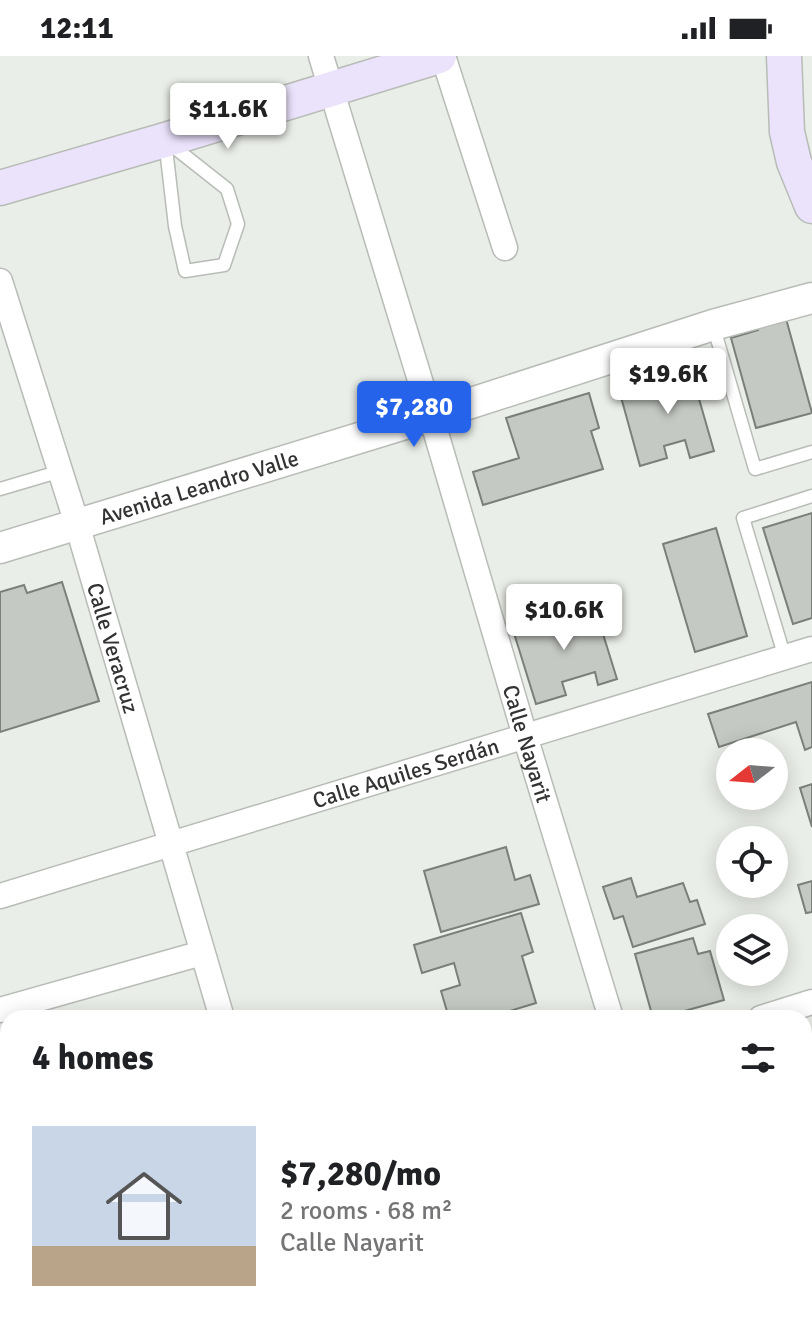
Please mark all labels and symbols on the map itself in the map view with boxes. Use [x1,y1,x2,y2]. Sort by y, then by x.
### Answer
pin: $11.6K [163,83,293,151]
pin: $19.6K [603,348,733,416]
pin: $7,280 [349,381,479,449]
street label: Avenida Leandro Valle [96,444,302,531]
street label: Calle Veracruz [81,580,145,717]
pin: $10.6K [499,584,629,652]
street label: Calle Nayarit [497,682,558,806]
street label: Calle Aquiles Serdán [309,732,502,814]
north arrow [716,738,788,810]

